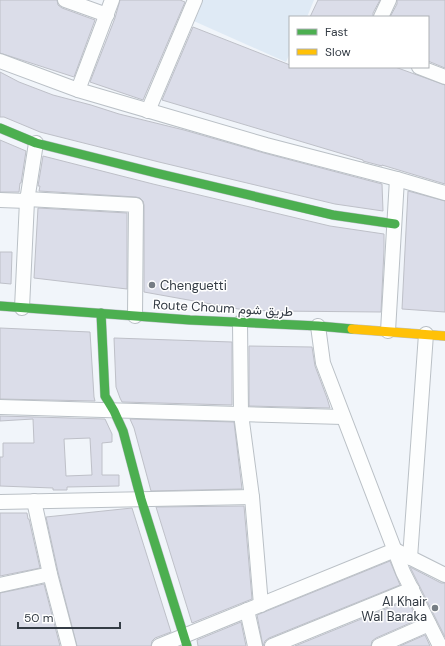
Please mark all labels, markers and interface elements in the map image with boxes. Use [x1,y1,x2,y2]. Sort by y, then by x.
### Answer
legend [289,16,429,68]
text: Fast [325,24,348,40]
text: Slow [325,44,351,60]
place label: Chenguetti [160,277,227,294]
marker: Chenguetti [147,280,157,290]
street label: Route Choum طريق شوم [153,296,293,320]
place label: Al Khair Wal Baraka [361,593,427,625]
marker: Al Khair Wal Baraka [430,603,440,613]
scale bar [18,604,120,630]
text: 50 m [24,610,53,626]

